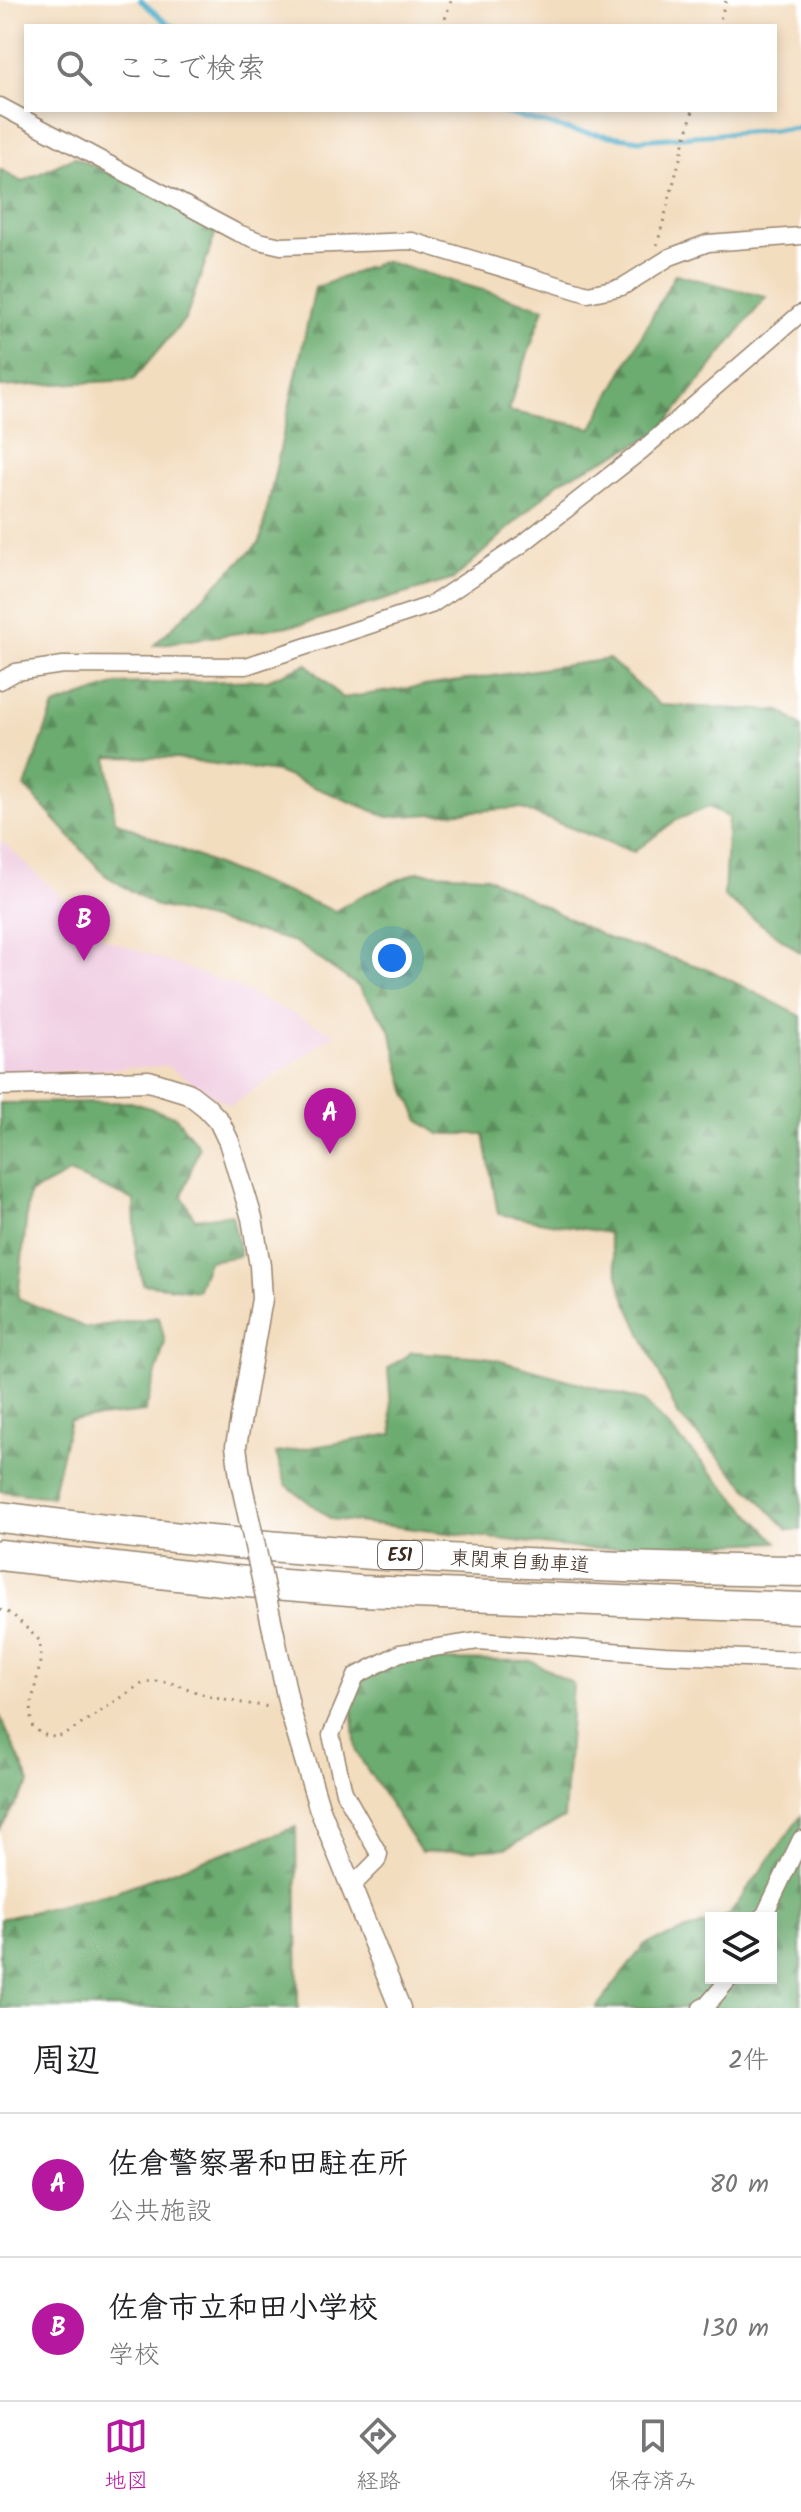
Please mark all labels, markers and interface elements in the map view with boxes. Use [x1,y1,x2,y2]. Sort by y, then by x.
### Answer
search box [24,24,777,112]
icon: search [52,46,96,90]
text: ここで検索 [116,46,266,94]
pin: B [58,895,110,961]
your location [372,938,412,978]
pin: A [304,1088,356,1154]
road number: E51 [378,1541,422,1569]
street label: 東関東自動車道 [449,1543,591,1583]
map controls [705,1912,777,1984]
button: layers [705,1912,777,1984]
text: 周辺 [32,2035,100,2089]
text: 2件 [728,2040,769,2082]
text: 佐倉警察署和田駐在所 [108,2141,408,2189]
text: A [50,2164,66,2206]
text: 80 m [709,2164,769,2206]
text: 公共施設 [108,2191,212,2233]
text: 佐倉市立和田小学校 [108,2285,378,2333]
text: B [50,2308,66,2350]
text: 130 m [702,2308,769,2350]
text: 学校 [108,2335,160,2377]
tab: 地図 [104,2414,148,2500]
tab: 経路 [356,2414,401,2500]
tab: 保存済み [609,2414,697,2500]

